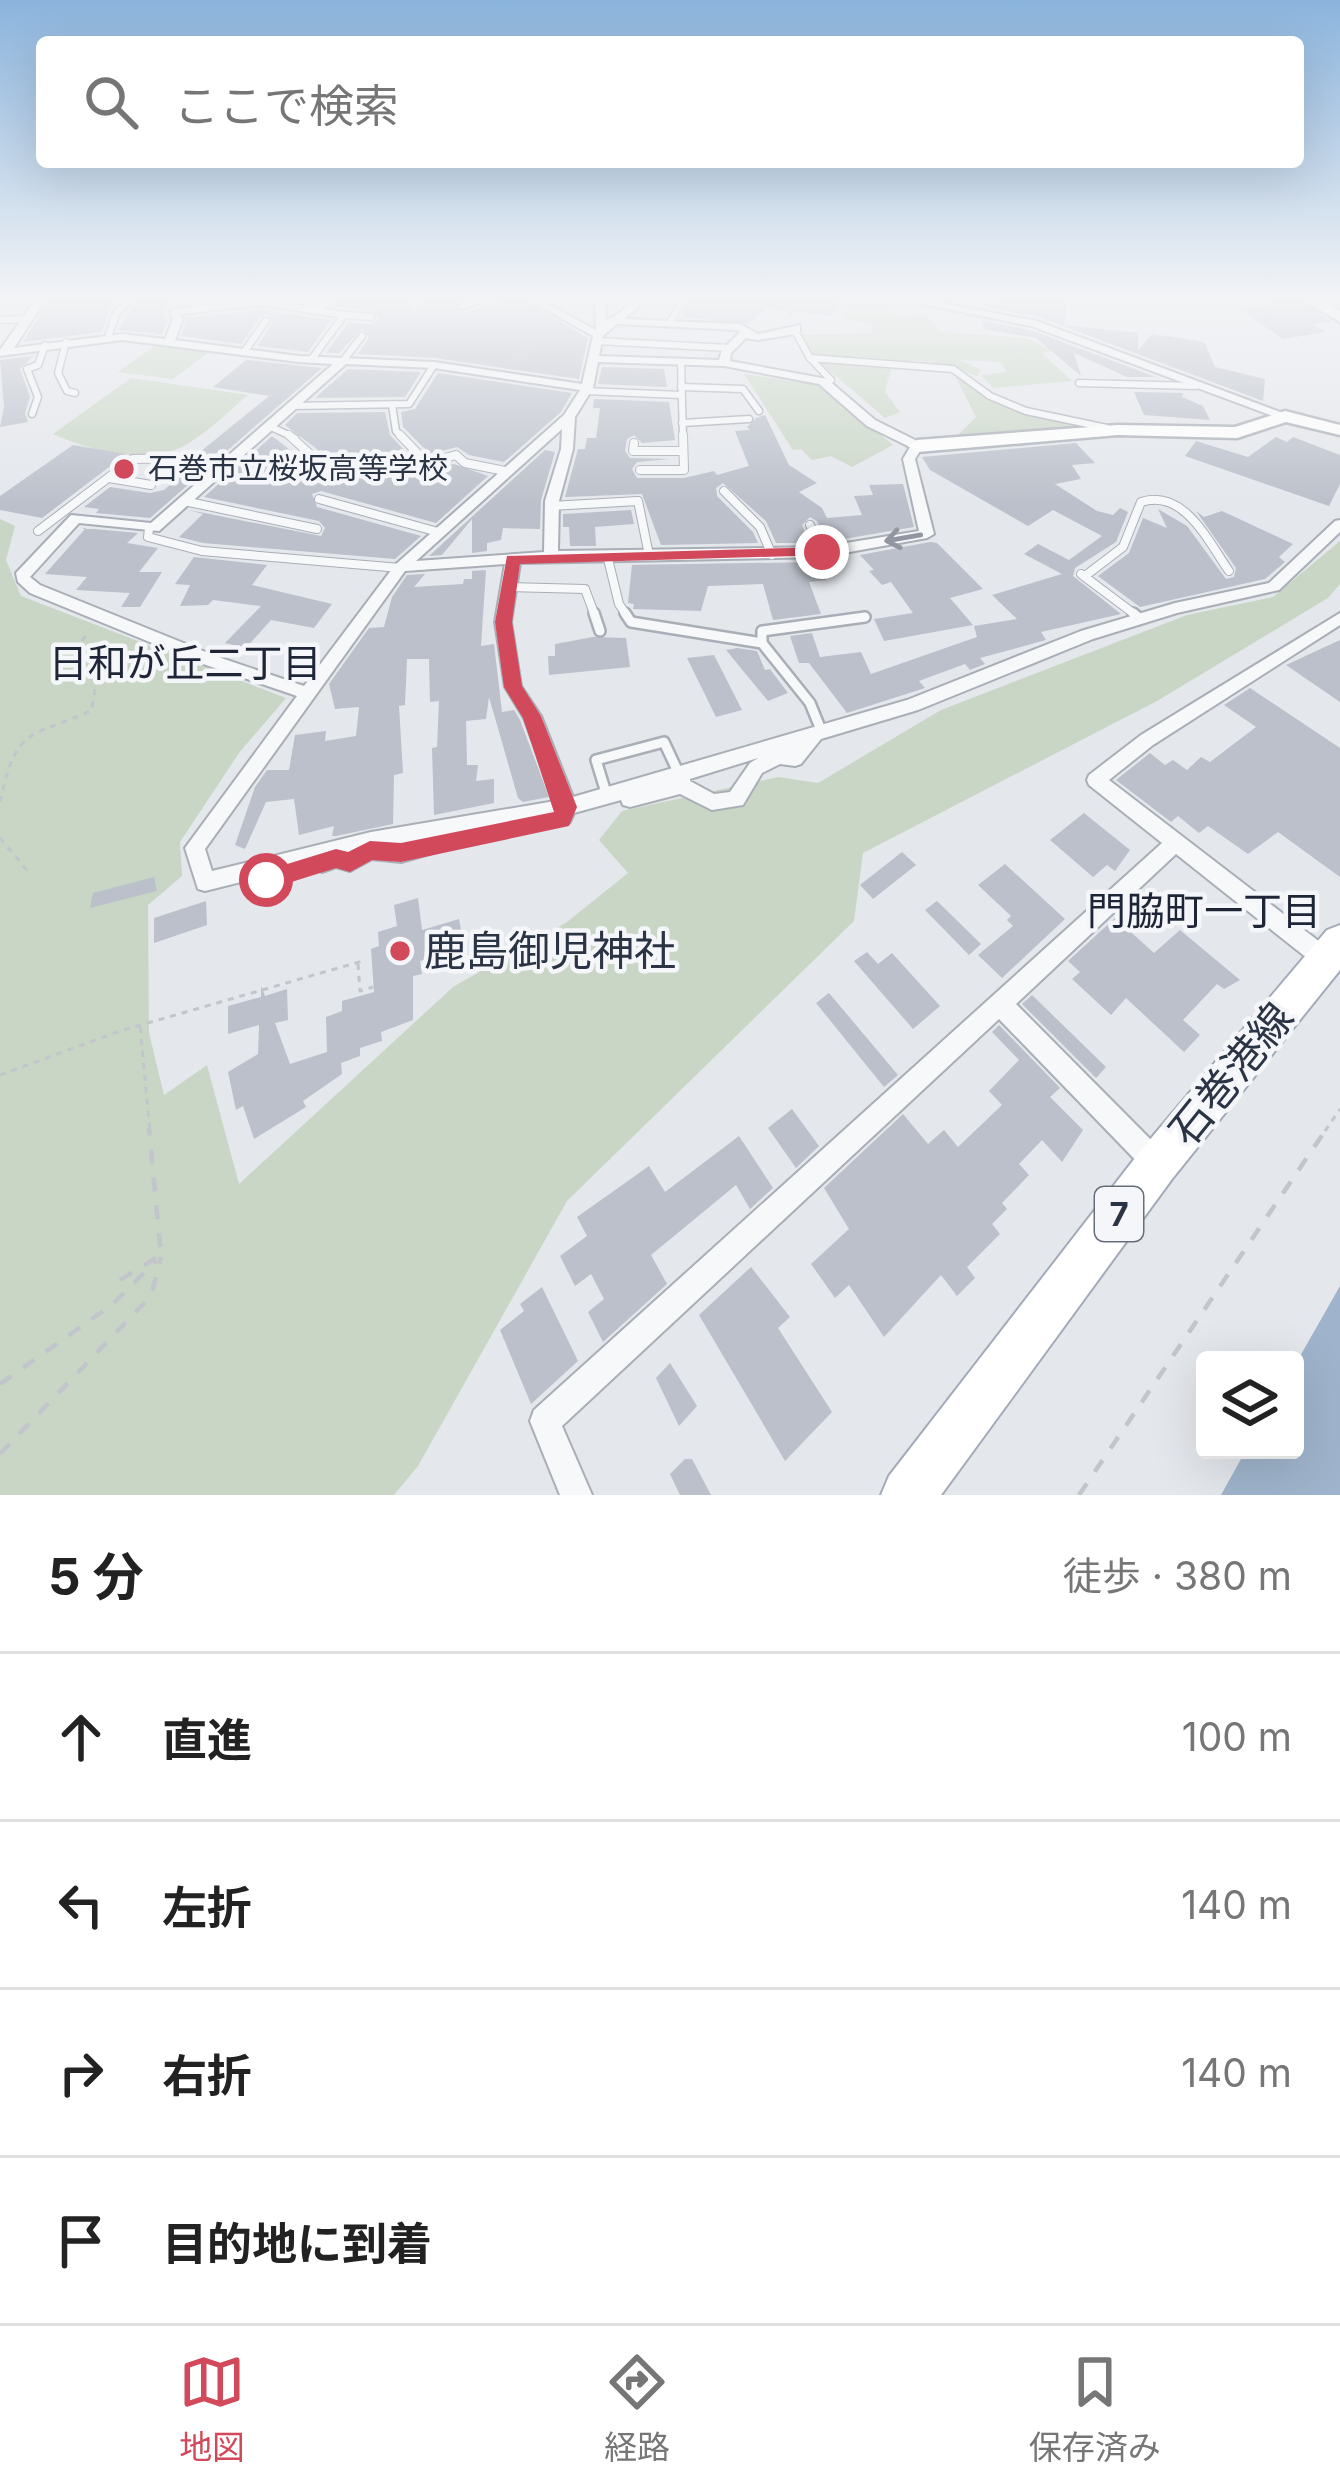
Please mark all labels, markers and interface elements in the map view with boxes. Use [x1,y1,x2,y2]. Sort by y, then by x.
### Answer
search box [36,36,1304,168]
icon: search [78,69,144,135]
text: ここで検索 [174,78,399,133]
place label: 石巻市立桜坂高等学校 [148,450,448,486]
marker: 石巻市立桜坂高等学校 [111,456,137,482]
route end [795,525,849,579]
one-way arrow [884,528,923,551]
district label: 日和が丘二丁目 [48,639,322,686]
route start [239,853,293,907]
district label: 門脇町一丁目 [1087,887,1321,934]
place label: 鹿島御児神社 [424,925,676,976]
marker: 鹿島御児神社 [387,938,413,964]
street label: 石巻港線 [1158,992,1303,1155]
road number: 7 [1095,1187,1143,1241]
map controls [1196,1351,1304,1459]
button: layers [1196,1351,1304,1459]
text: 5 分 [48,1546,144,1607]
text: 徒歩 · 380 m [1063,1552,1292,1599]
icon: ahead [48,1704,114,1770]
text: 直進 [162,1712,252,1767]
text: 100 m [1182,1713,1292,1760]
icon: left [48,1872,114,1938]
text: 左折 [162,1880,252,1935]
text: 140 m [1181,1881,1292,1928]
icon: right [48,2040,114,2106]
text: 右折 [162,2048,252,2103]
text: 140 m [1181,2049,1292,2096]
icon: arrive [48,2208,114,2274]
text: 目的地に到着 [162,2216,432,2271]
tab: 地図 [179,2349,245,2469]
tab: 経路 [604,2349,670,2469]
tab: 保存済み [1029,2349,1161,2469]

